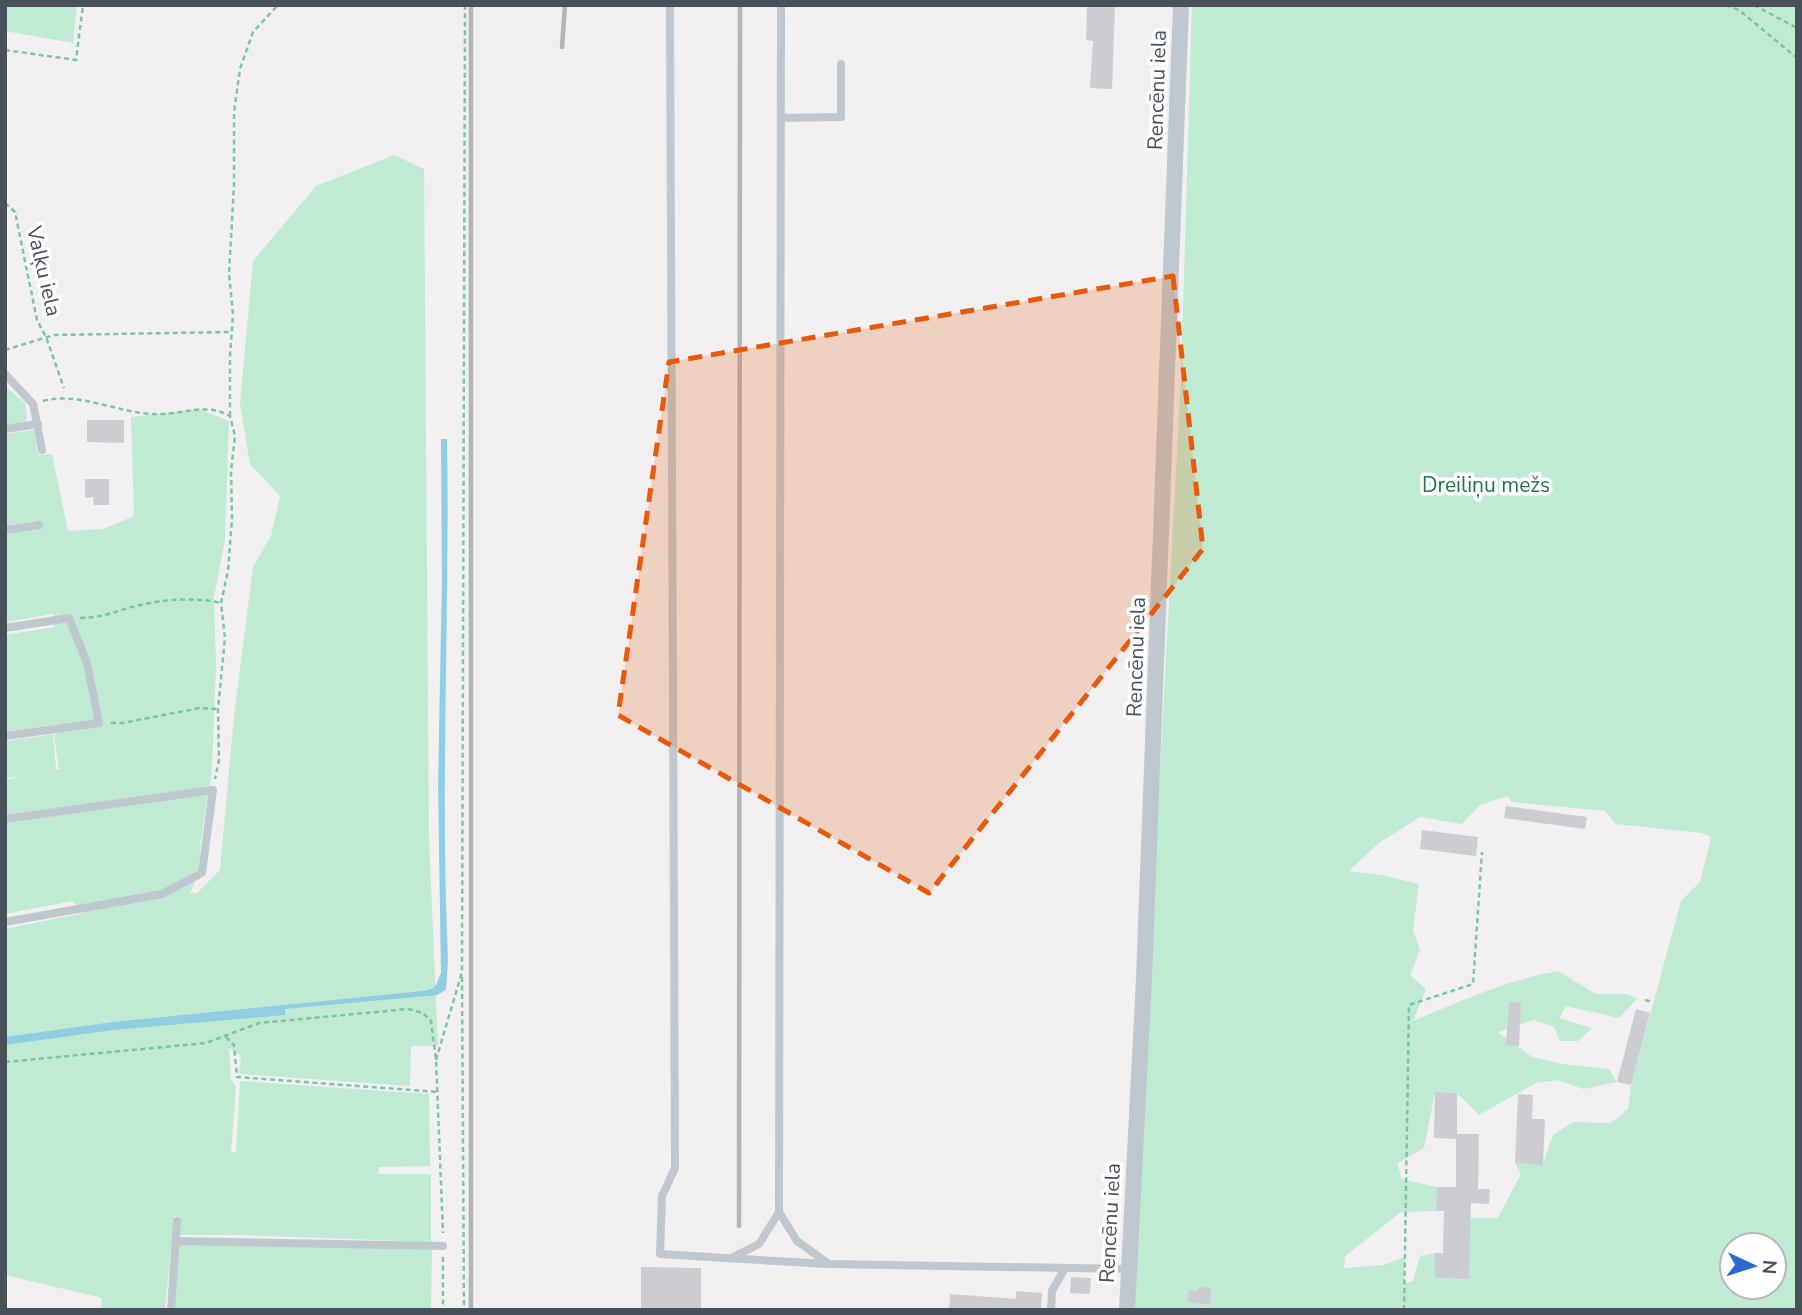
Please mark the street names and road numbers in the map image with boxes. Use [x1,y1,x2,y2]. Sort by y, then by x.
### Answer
street label: Rencēnu iela [1141,30,1173,150]
street label: Valķu iela [20,222,68,319]
street label: Rencēnu iela [1120,597,1152,717]
street label: Rencēnu iela [1093,1162,1127,1284]

